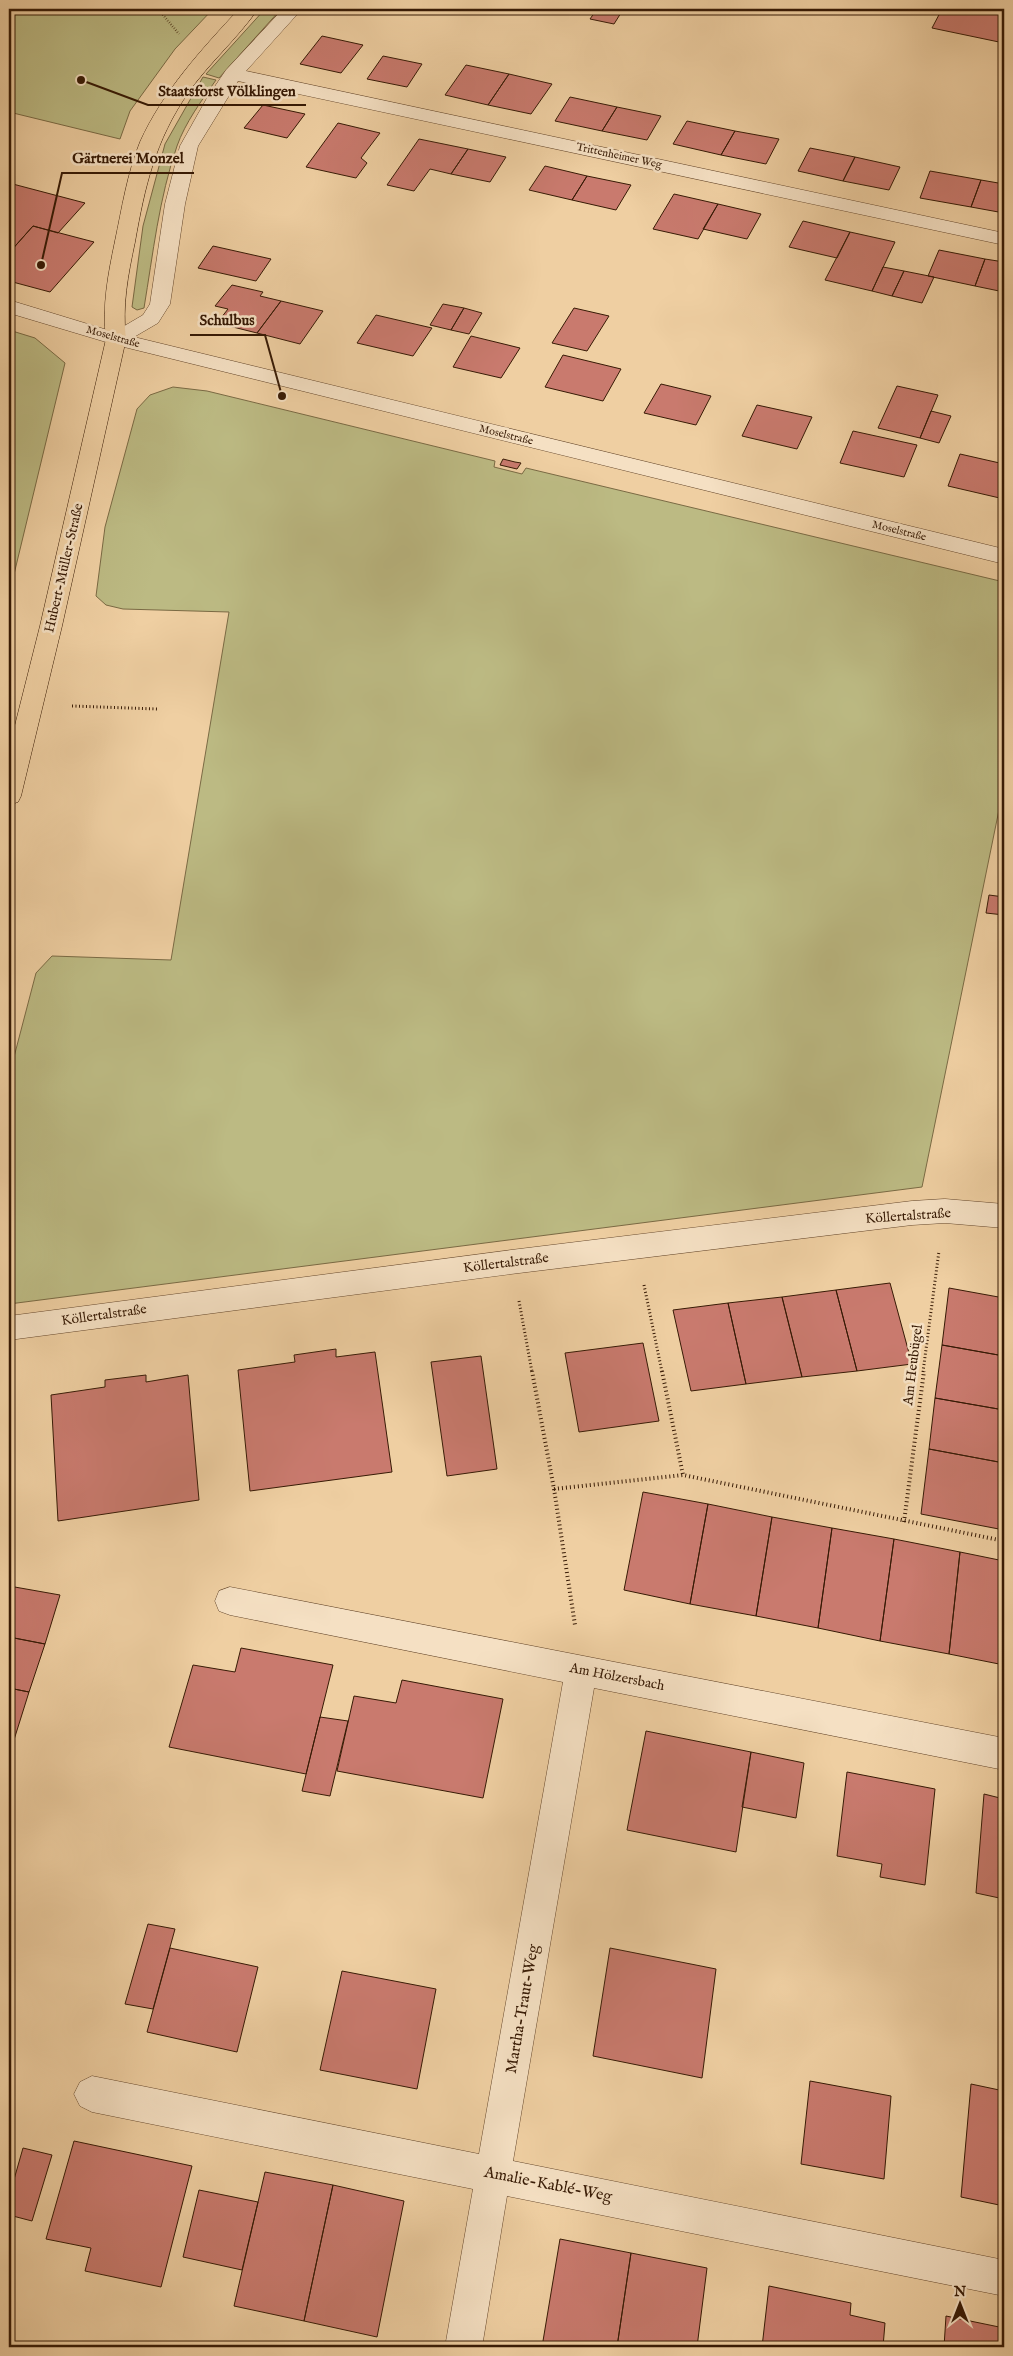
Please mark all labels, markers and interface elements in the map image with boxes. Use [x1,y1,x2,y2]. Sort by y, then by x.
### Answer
callout: Staatsforst Völklingen [148,75,306,105]
text: Staatsforst Völklingen [158,82,296,101]
street label: Trittenheimer Weg [575,140,664,172]
callout: Gärtnerei Monzel [62,143,194,173]
text: Gärtnerei Monzel [72,149,185,168]
callout: Schulbus [190,305,265,335]
text: Schulbus [200,311,255,330]
street label: Moselstraße [85,323,141,351]
street label: Moselstraße [478,422,534,448]
street label: Hubert-Müller-Straße [40,501,88,634]
street label: Moselstraße [871,518,927,544]
street label: Köllertalstraße [864,1204,952,1228]
street label: Köllertalstraße [462,1249,550,1277]
street label: Köllertalstraße [60,1300,148,1330]
street label: Am Heubügel [899,1323,927,1407]
street label: Am Hölzersbach [567,1659,667,1695]
street label: Martha-Traut-Weg [502,1942,544,2075]
street label: Amalie-Kablé-Weg [481,2163,614,2207]
north arrow [936,2278,986,2328]
text: N [953,2283,966,2301]

